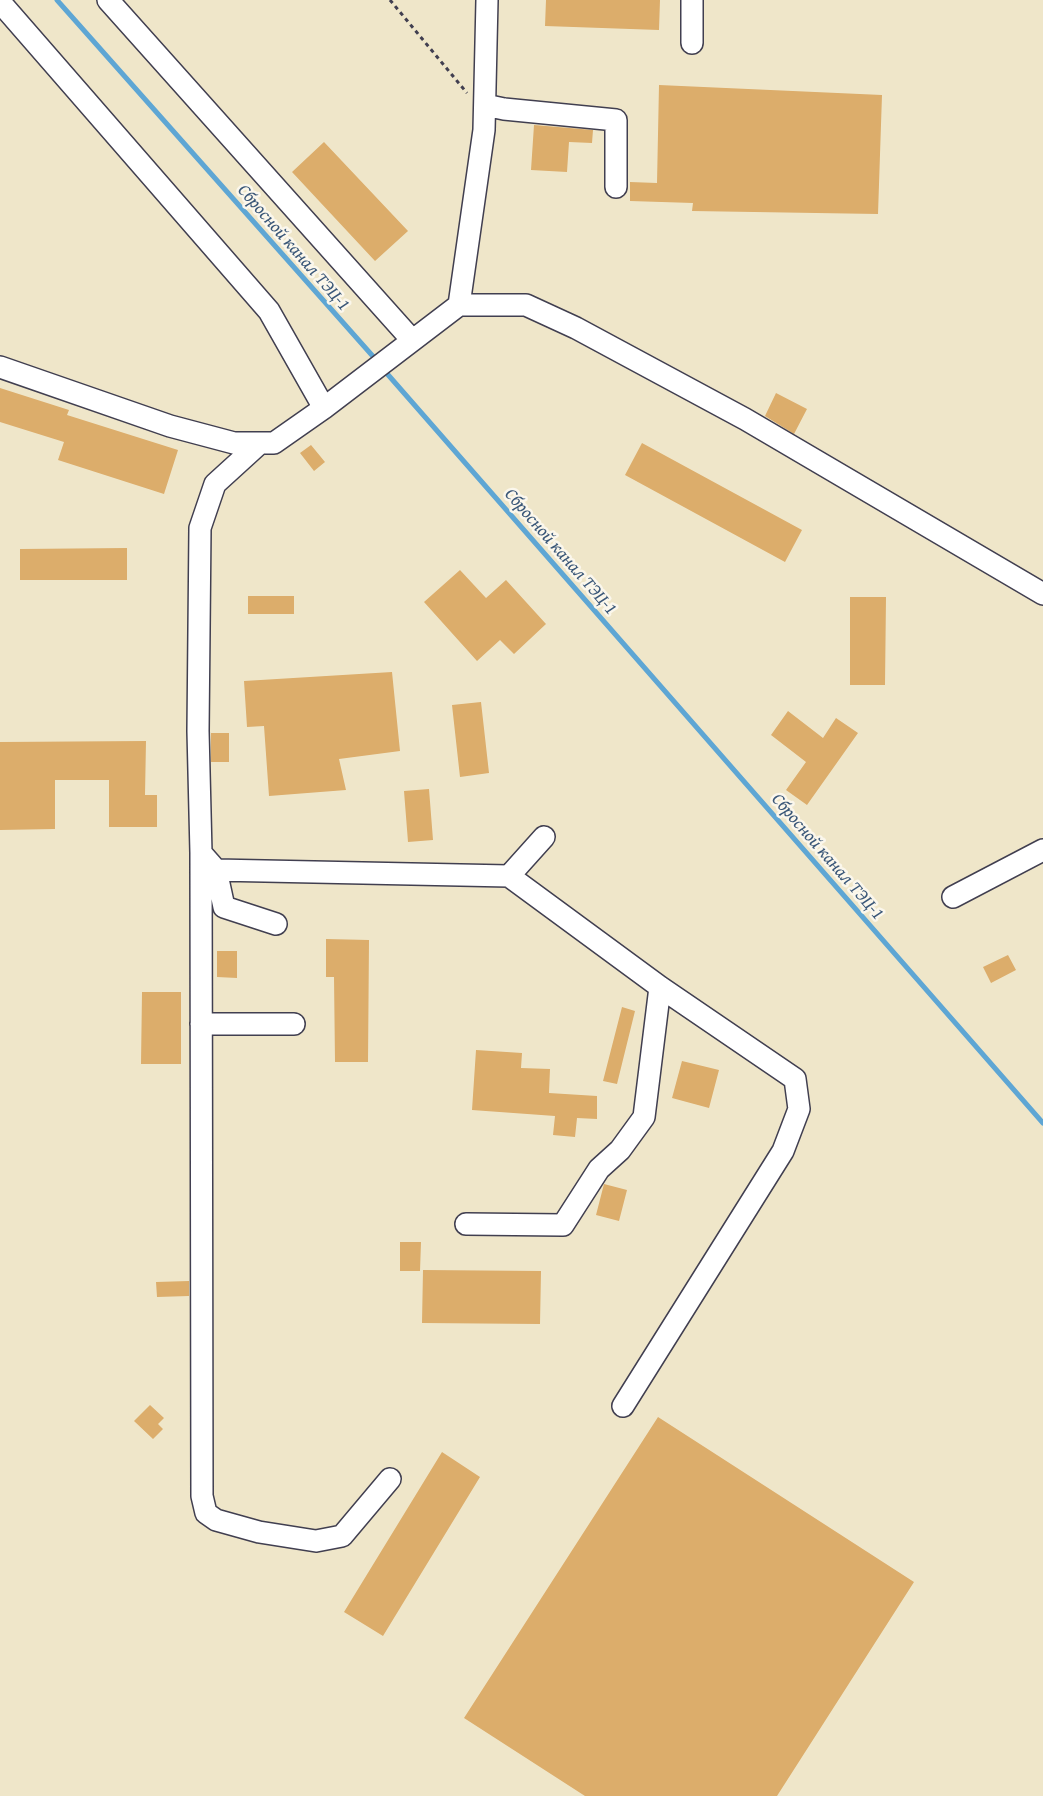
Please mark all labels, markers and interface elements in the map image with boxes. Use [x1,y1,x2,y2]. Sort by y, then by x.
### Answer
water label: Сбросной канал ТЭЦ-1 [232,181,354,315]
water label: Сбросной канал ТЭЦ-1 [499,485,621,619]
water label: Сбросной канал ТЭЦ-1 [766,790,888,924]

